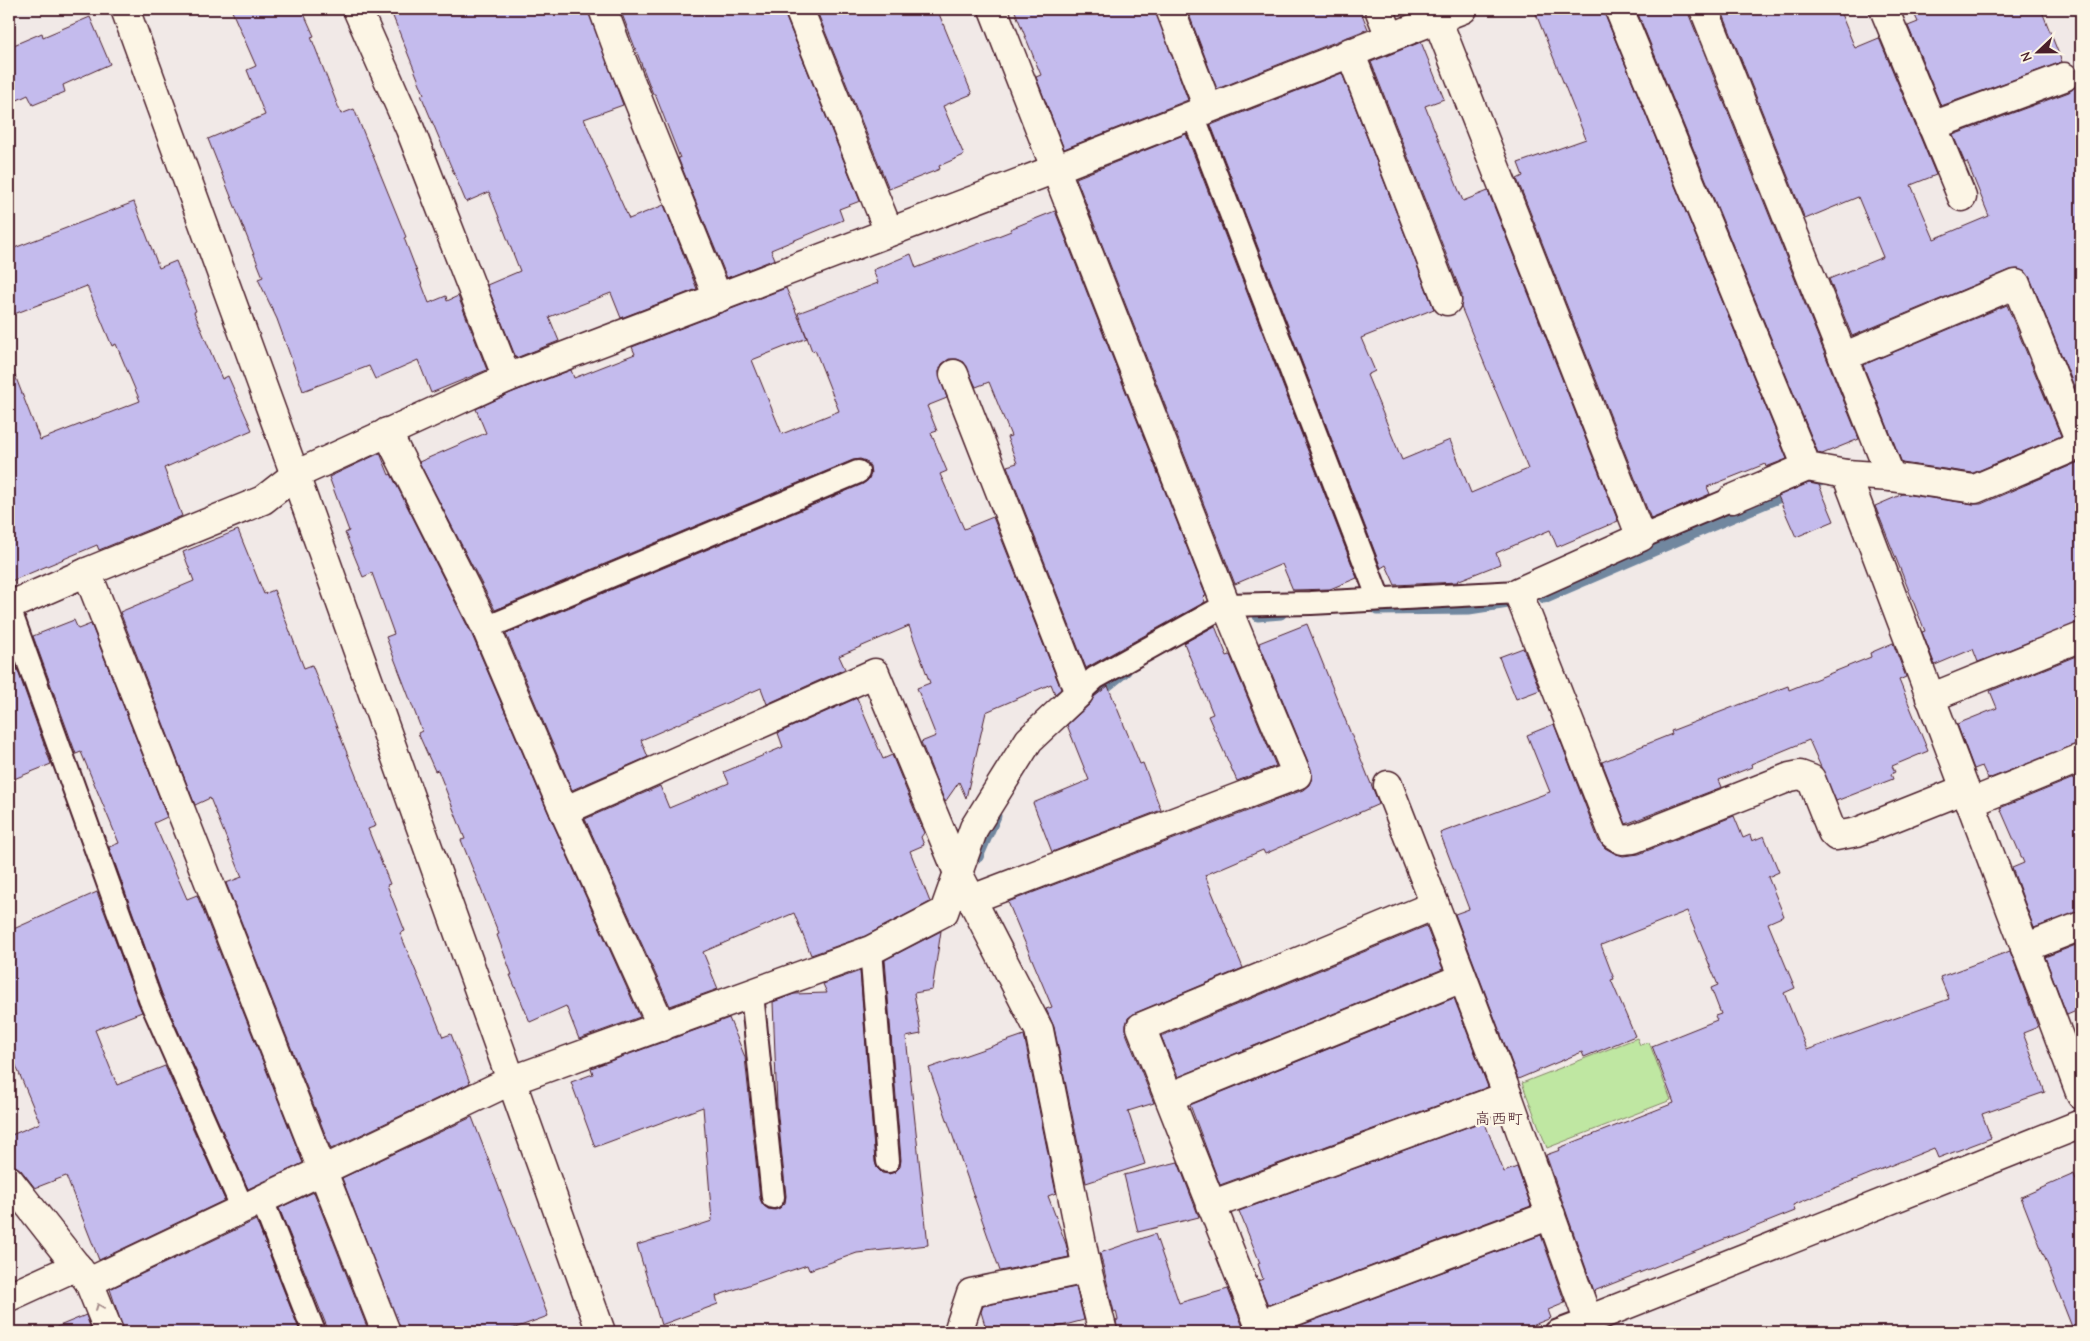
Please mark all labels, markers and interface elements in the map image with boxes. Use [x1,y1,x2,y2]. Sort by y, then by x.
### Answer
north arrow [2012,28,2062,78]
text: N [2017,49,2036,64]
district label: 高西町 [1475,1110,1523,1128]
one-way arrow [95,1303,106,1312]

